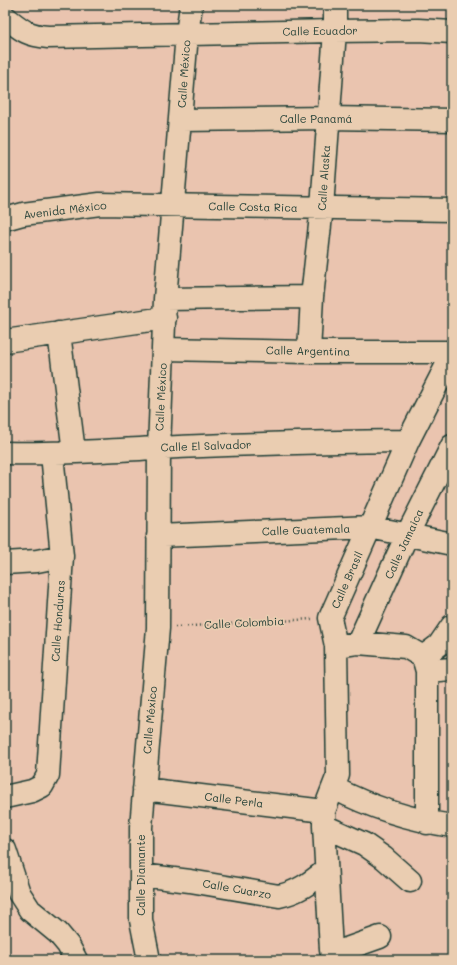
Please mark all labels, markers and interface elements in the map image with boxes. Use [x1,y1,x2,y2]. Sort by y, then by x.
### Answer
street label: Calle Ecuador [282,22,358,39]
street label: Calle México [174,39,193,108]
street label: Calle Panamá [280,111,352,126]
street label: Calle Alaska [314,144,333,211]
street label: Avenida México [23,197,108,222]
street label: Calle Costa Rica [208,198,298,215]
street label: Calle Argentina [266,342,350,359]
street label: Calle México [151,362,170,431]
street label: Calle El Salvador [160,436,252,455]
street label: Calle Jamaica [381,506,426,581]
street label: Calle Guatemala [262,520,351,539]
street label: Calle Brasil [327,549,366,611]
street label: Calle Honduras [47,580,68,662]
street label: Calle Colombia [204,613,285,632]
street label: Calle México [139,685,160,755]
street label: Calle Perla [204,788,265,811]
street label: Calle Diamante [133,834,148,916]
street label: Calle Cuarzo [202,875,273,902]

